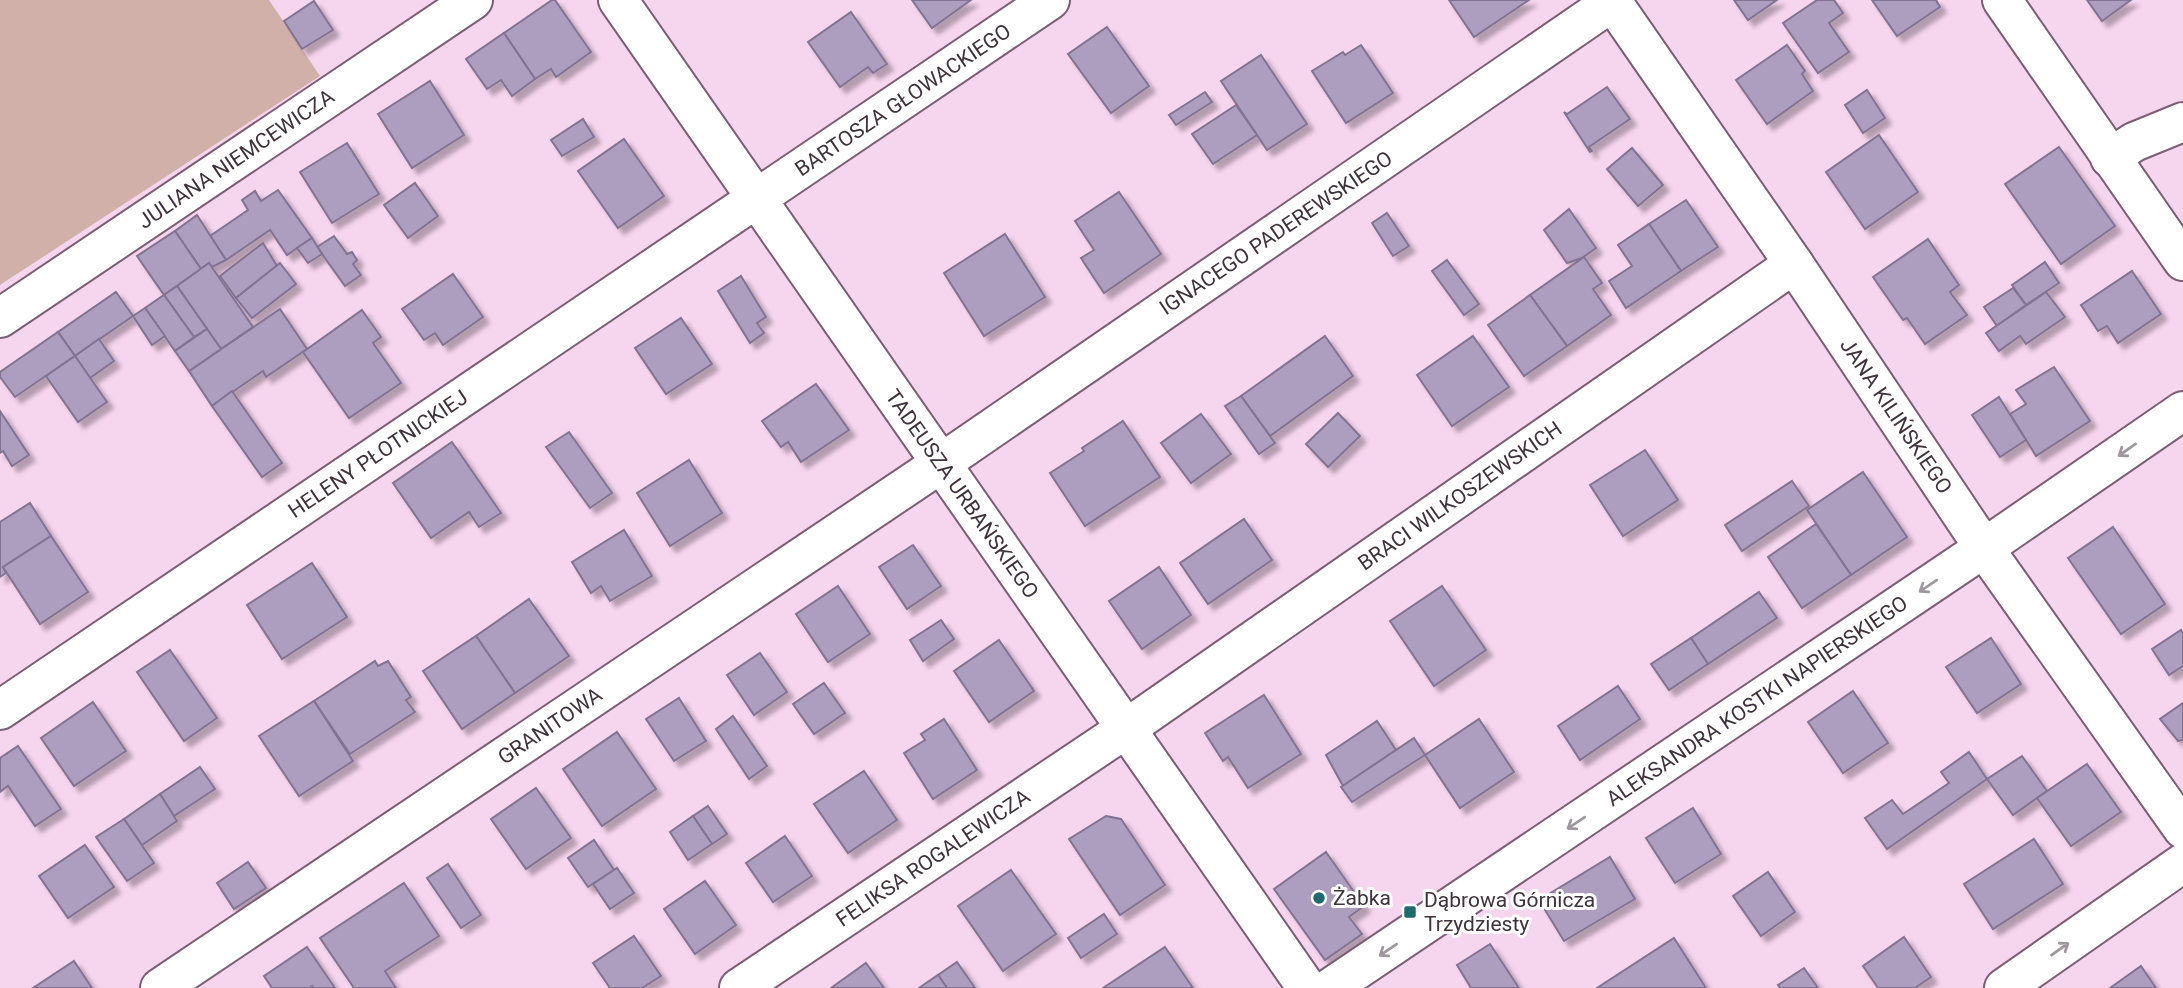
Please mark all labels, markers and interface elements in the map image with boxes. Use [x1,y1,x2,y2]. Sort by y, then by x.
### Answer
street label: BARTOSZA GŁOWACKIEGO [791,19,1015,181]
street label: JULIANA NIEMCEWICZA [133,84,339,234]
street label: IGNACEGO PADEREWSKIEGO [1155,146,1397,320]
street label: JANA KILIŃSKIEGO [1835,334,1957,498]
street label: HELENY PŁOTNICKIEJ [284,385,472,523]
street label: TADEUSZA URBAŃSKIEGO [881,385,1043,603]
street label: BRACI WILKOSZEWSKICH [1354,417,1566,575]
one-way arrow [2118,443,2137,457]
one-way arrow [1919,579,1938,594]
street label: ALEKSANDRA KOSTKI NAPIERSKIEGO [1602,591,1912,811]
street label: GRANITOWA [494,682,607,769]
street label: FELIKSA ROGALEWICZA [832,784,1035,932]
one-way arrow [1567,816,1587,830]
place label: Żabka [1333,886,1391,910]
place label: Dąbrowa Górnicza Trzydziesty [1424,888,1595,936]
marker: Żabka [1311,890,1327,906]
marker: Dąbrowa Górnicza Trzydziesty [1402,904,1418,920]
one-way arrow [2050,942,2069,956]
one-way arrow [1378,943,1398,957]

